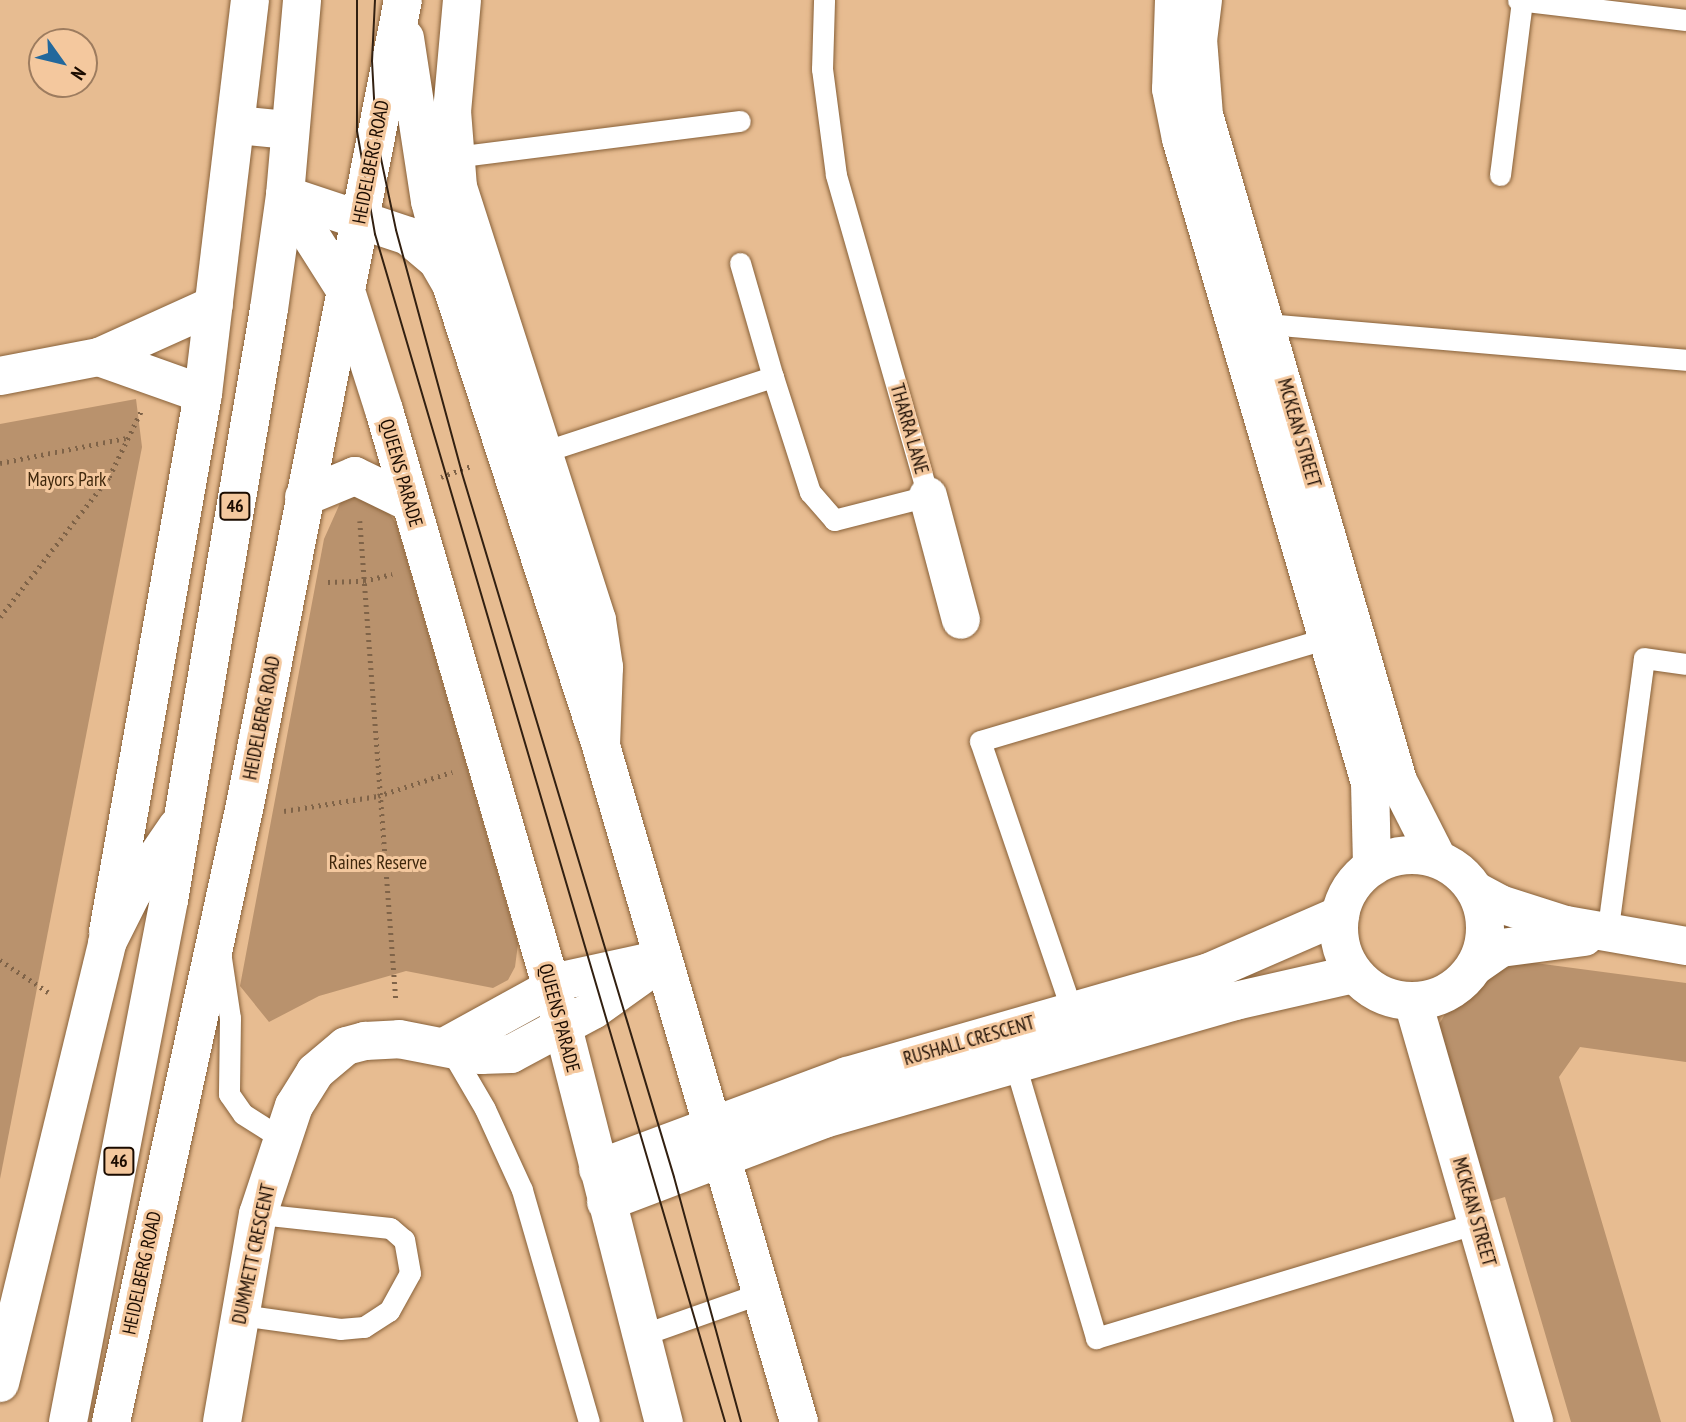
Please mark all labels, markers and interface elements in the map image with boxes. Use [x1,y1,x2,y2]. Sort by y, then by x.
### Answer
north arrow [28,28,98,98]
text: N [66,63,92,85]
street label: HEIDELBERG ROAD [348,98,394,226]
street label: MCKEAN STREET [1273,376,1325,490]
street label: THARRA LANE [885,381,933,477]
street label: QUEENS PARADE [375,416,427,530]
park label: Mayors Park [28,469,106,491]
road number: 46 [219,492,251,520]
street label: HEIDELBERG ROAD [239,654,285,782]
park label: Raines Reserve [329,852,427,874]
street label: QUEENS PARADE [534,961,584,1075]
street label: RUSHALL CRESCENT [901,1011,1037,1071]
road number: 46 [103,1146,135,1176]
street label: MCKEAN STREET [1448,1155,1500,1269]
street label: DUMMETT CRESCENT [228,1182,280,1326]
street label: HEIDELBERG ROAD [118,1209,166,1337]

